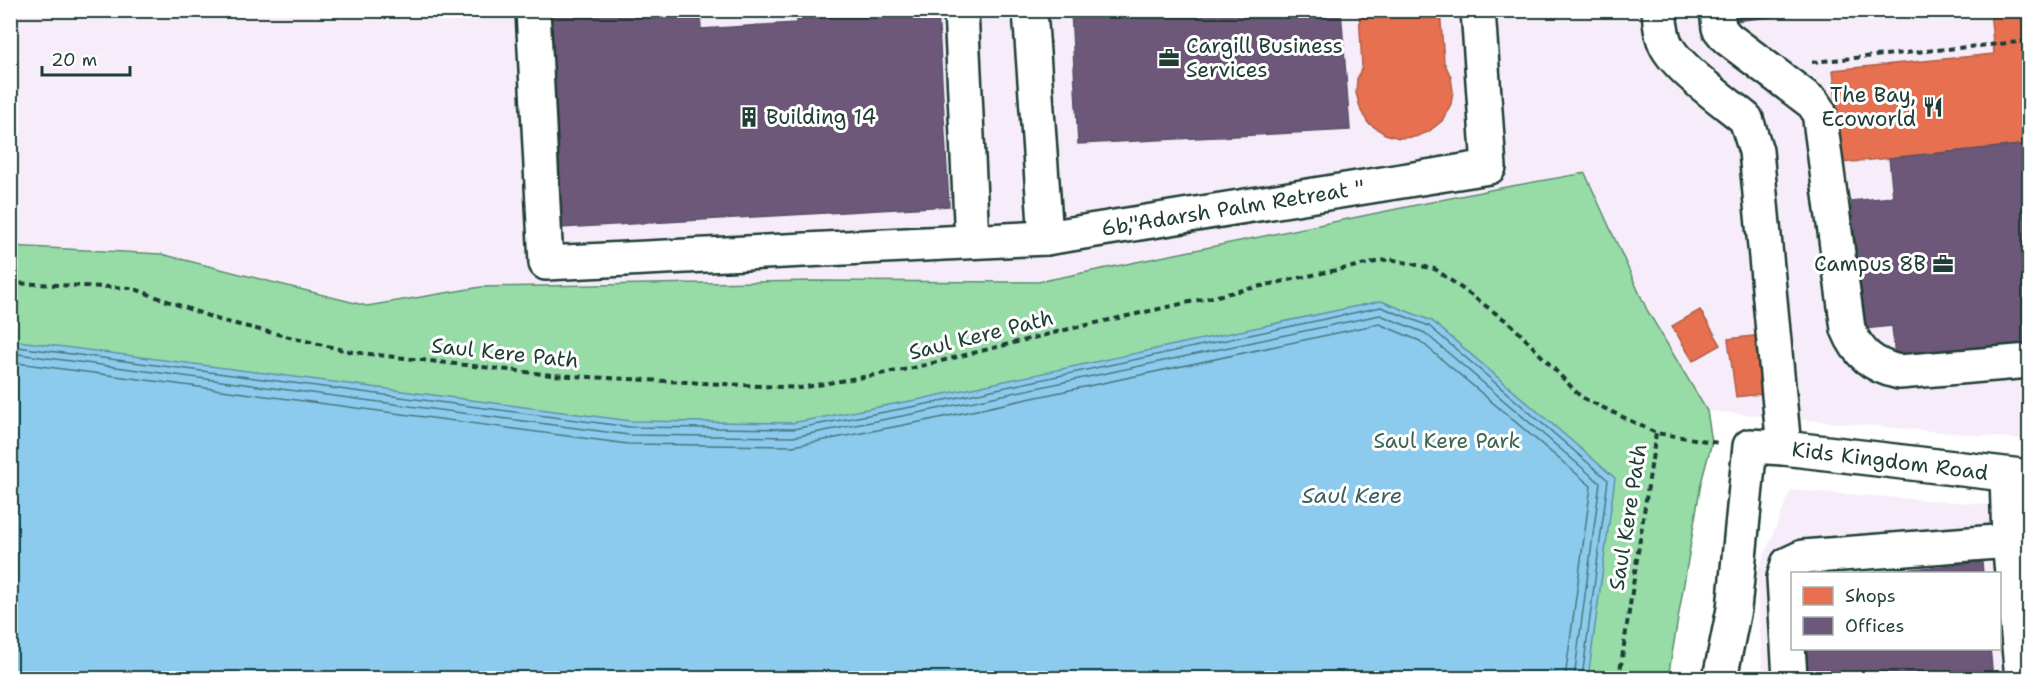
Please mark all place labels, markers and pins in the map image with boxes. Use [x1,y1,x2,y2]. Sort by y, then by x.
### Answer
place label: Cargill Business Services [1186,32,1343,84]
office icon: Cargill Business Services [1157,46,1181,70]
place label: The Bay, Ecoworld [1821,81,1916,133]
restaurant icon: The Bay, Ecoworld [1921,95,1945,119]
place label: Building 14 [766,103,876,131]
building icon: Building 14 [737,105,761,129]
place label: Campus 8B [1814,250,1926,278]
office icon: Campus 8B [1931,252,1955,276]

